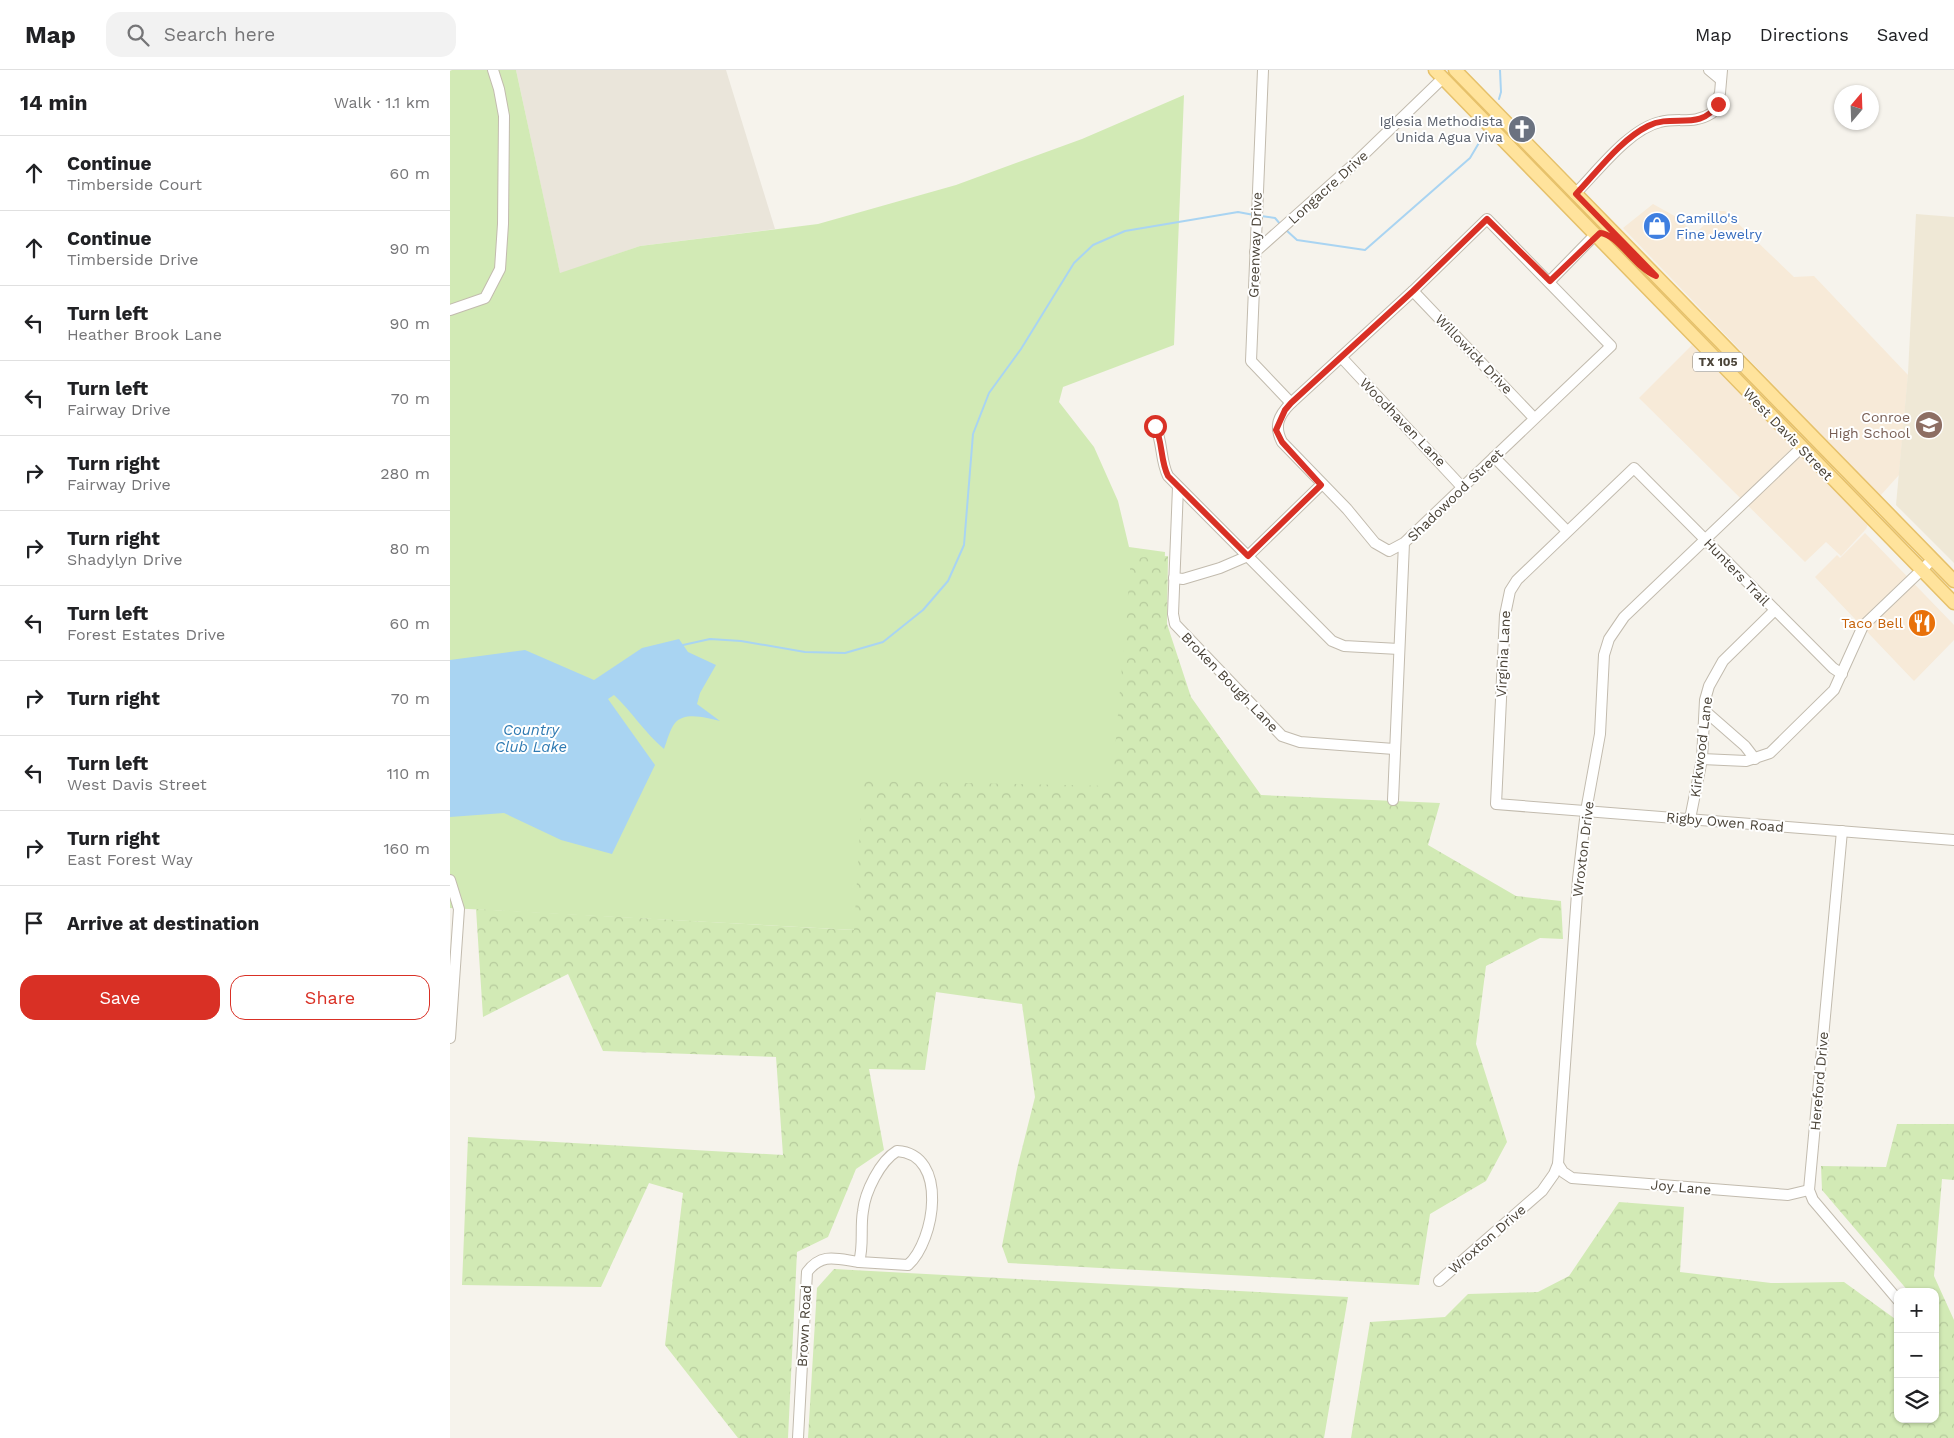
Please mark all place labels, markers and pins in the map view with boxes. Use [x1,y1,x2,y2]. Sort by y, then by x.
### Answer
place label: Iglesia Methodista Unida Agua Viva [1379,113,1503,145]
church icon: Iglesia Methodista Unida Agua Viva [1507,114,1537,144]
place label: Camillo's Fine Jewelry [1676,210,1763,242]
shop icon: Camillo's Fine Jewelry [1642,211,1672,241]
place label: Conroe High School [1829,409,1911,441]
school or university icon: Conroe High School [1914,410,1944,440]
restaurant icon: Taco Bell [1907,608,1937,638]
place label: Taco Bell [1841,615,1904,631]

